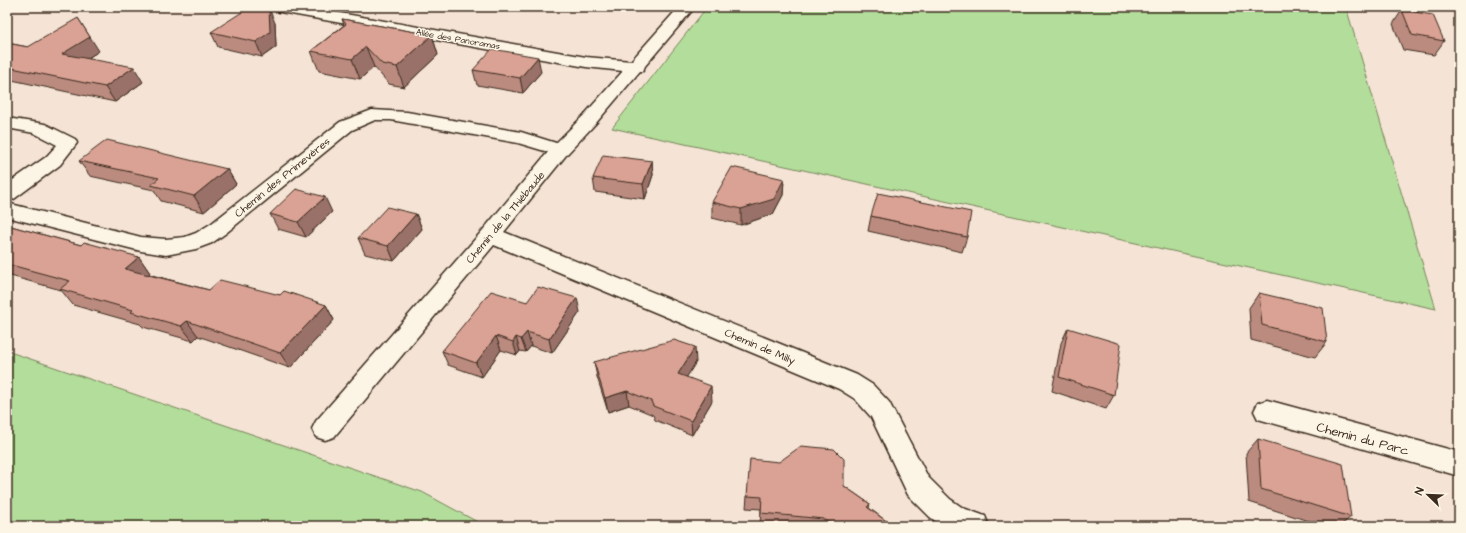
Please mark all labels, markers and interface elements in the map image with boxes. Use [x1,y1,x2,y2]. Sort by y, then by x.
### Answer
street label: Allée des Panoramas [415,26,501,53]
street label: Chemin des Primevères [231,134,334,221]
street label: Chemin de la Thiébaude [462,168,548,267]
street label: Chemin de Milly [722,325,798,369]
street label: Chemin du Parc [1314,418,1411,460]
north arrow [1408,475,1448,515]
text: N [1411,485,1428,497]

